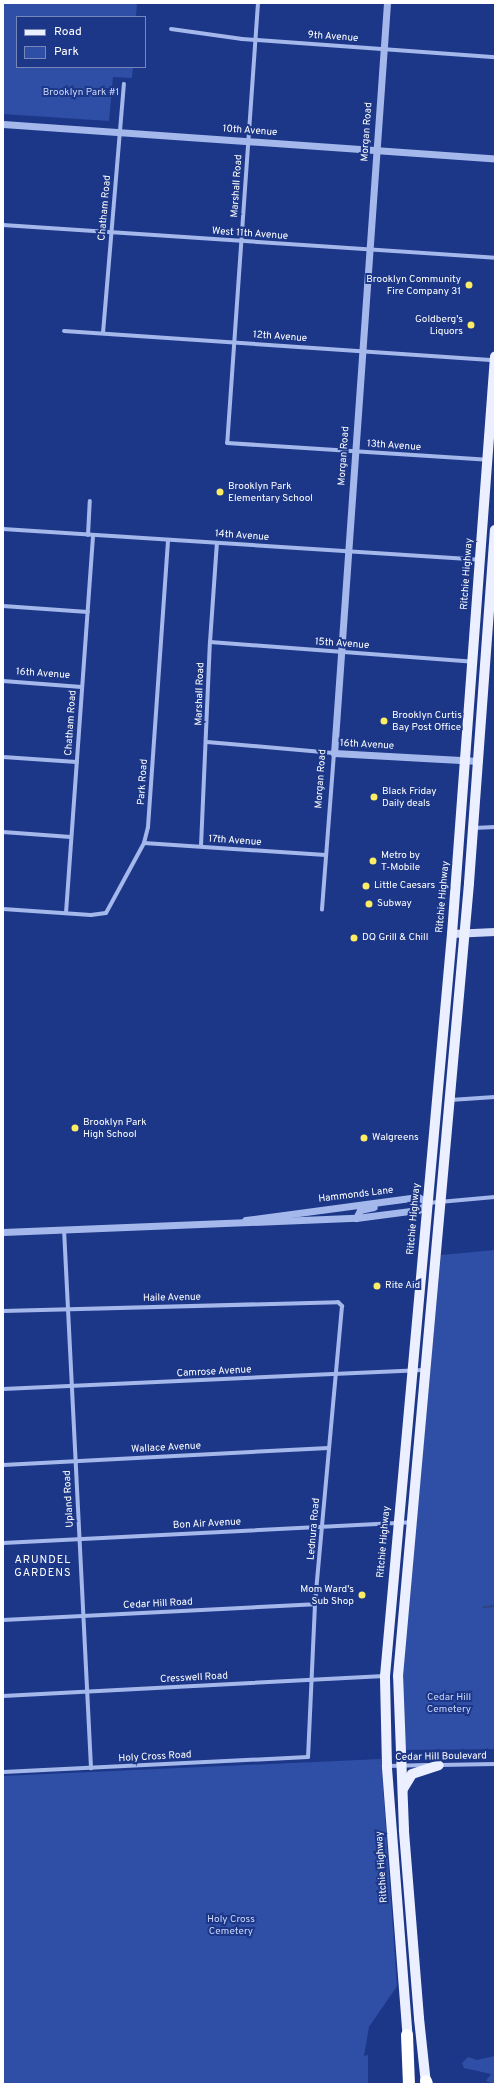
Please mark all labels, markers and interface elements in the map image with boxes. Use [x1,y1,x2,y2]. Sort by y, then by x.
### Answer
legend [16,16,146,68]
text: Road [54,24,82,40]
street label: 9th Avenue [307,29,359,45]
text: Park [54,44,79,60]
park label: Brooklyn Park #1 [43,87,119,99]
street label: Morgan Road [359,102,375,162]
street label: 10th Avenue [222,123,278,139]
street label: Marshall Road [229,154,245,218]
street label: Chatham Road [96,175,114,241]
street label: West 11th Avenue [211,225,289,243]
place label: Brooklyn Community Fire Company 31 [366,273,461,296]
marker: Brooklyn Community Fire Company 31 [464,280,474,290]
place label: Goldberg's Liquors [415,313,463,336]
marker: Goldberg's Liquors [466,320,476,330]
street label: 12th Avenue [252,329,308,345]
street label: Morgan Road [336,426,352,486]
street label: 13th Avenue [366,438,422,454]
place label: Brooklyn Park Elementary School [228,480,313,504]
marker: Brooklyn Park Elementary School [215,487,225,497]
street label: 14th Avenue [214,528,270,544]
street label: Ritchie Highway [459,538,475,610]
street label: 15th Avenue [314,636,370,652]
street label: Marshall Road [193,662,207,726]
street label: 16th Avenue [15,666,71,682]
street label: Chatham Road [63,690,79,756]
place label: Brooklyn Curtis Bay Post Office [392,709,462,732]
marker: Brooklyn Curtis Bay Post Office [379,716,389,726]
street label: 16th Avenue [339,738,395,752]
street label: Morgan Road [313,749,329,809]
street label: Park Road [135,759,151,805]
place label: Black Friday Daily deals [382,785,437,808]
marker: Black Friday Daily deals [369,792,379,802]
street label: 17th Avenue [208,833,262,849]
place label: Metro by T-Mobile [381,849,420,872]
marker: Metro by T-Mobile [368,856,378,866]
street label: Ritchie Highway [434,861,452,933]
place label: Little Caesars [374,880,435,892]
marker: Little Caesars [361,881,371,891]
place label: Subway [377,898,412,910]
marker: Subway [364,899,374,909]
place label: DQ Grill & Chill [362,932,428,944]
marker: DQ Grill & Chill [349,933,359,943]
place label: Brooklyn Park High School [83,1116,146,1140]
marker: Brooklyn Park High School [70,1123,80,1133]
place label: Walgreens [372,1132,419,1144]
marker: Walgreens [359,1133,369,1143]
street label: Ritchie Highway [405,1183,423,1255]
street label: Hammonds Lane [318,1184,394,1206]
place label: Rite Aid [385,1280,421,1292]
marker: Rite Aid [372,1281,382,1291]
street label: Haile Avenue [143,1291,201,1305]
street label: Camrose Avenue [176,1364,252,1380]
street label: Wallace Avenue [131,1440,201,1456]
street label: Upland Road [62,1470,76,1528]
street label: Lednura Road [305,1497,323,1561]
street label: Ritchie Highway [375,1506,393,1578]
street label: Bon Air Avenue [172,1516,242,1532]
district label: ARUNDEL GARDENS [14,1554,72,1580]
place label: Mom Ward's Sub Shop [300,1583,354,1606]
marker: Mom Ward's Sub Shop [357,1590,367,1600]
street label: Cedar Hill Road [123,1596,193,1612]
street label: Cresswell Road [160,1670,228,1686]
park label: Cedar Hill Cemetery [427,1691,471,1714]
street label: Holy Cross Road [118,1749,192,1765]
street label: Cedar Hill Boulevard [395,1750,487,1764]
street label: Ritchie Highway [374,1831,390,1903]
park label: Holy Cross Cemetery [207,1913,255,1936]

